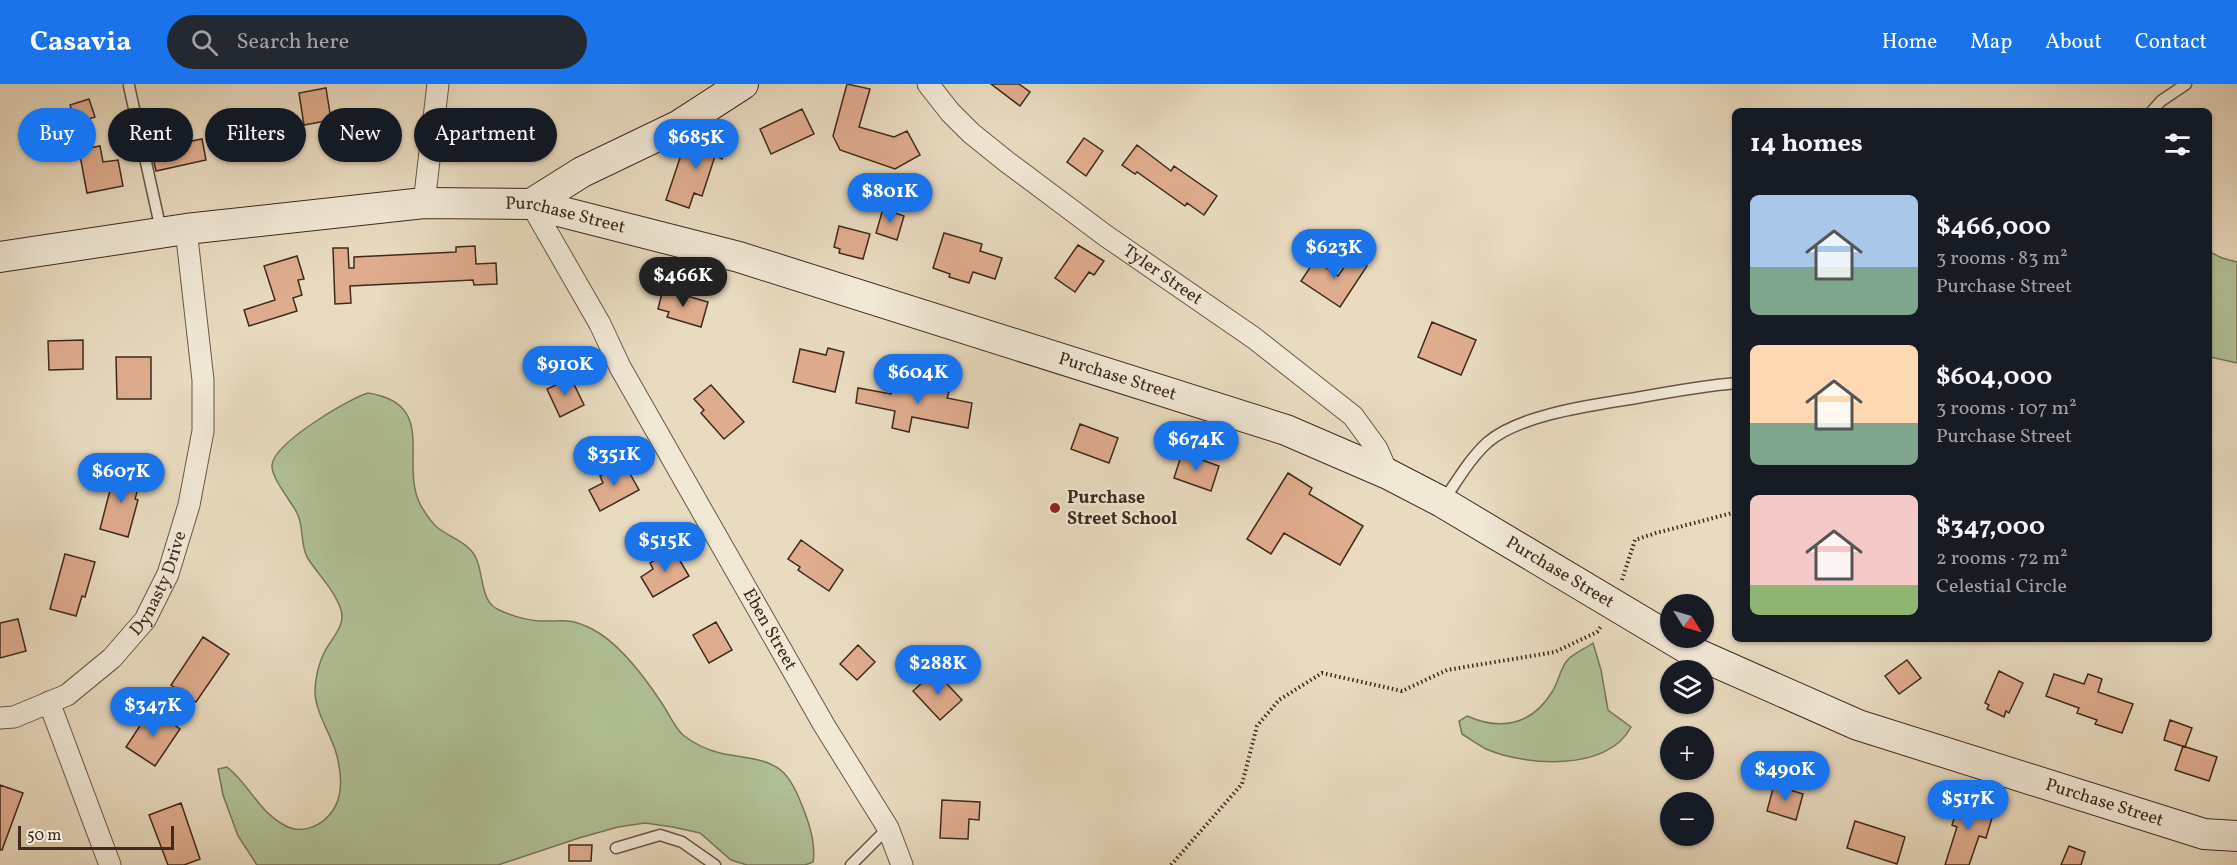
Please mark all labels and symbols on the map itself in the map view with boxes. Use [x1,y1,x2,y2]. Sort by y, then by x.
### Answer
pin: $685K [654,119,738,170]
pin: $801K [848,173,932,224]
street label: Purchase Street [505,191,628,240]
pin: $623K [1292,229,1376,280]
street label: Tyler Street [1118,239,1208,311]
pin: $466K [641,257,725,308]
pin: $910K [523,346,607,397]
street label: Purchase Street [1055,346,1180,407]
pin: $604K [876,354,960,405]
pin: $674K [1154,421,1238,472]
pin: $351K [572,436,656,487]
pin: $607K [79,453,163,504]
place label: Purchase Street School [1067,486,1177,532]
marker: Purchase Street School [1048,501,1062,515]
pin: $515K [623,522,707,573]
street label: Dynasty Drive [124,528,193,642]
street label: Purchase Street [1501,530,1619,614]
street label: Eben Street [736,584,803,675]
north arrow [1660,594,1714,648]
pin: $288K [896,645,980,696]
pin: $347K [111,687,195,738]
pin: $490K [1743,751,1827,802]
street label: Purchase Street [2042,772,2167,833]
pin: $517K [1926,780,2010,831]
scale bar [18,823,174,850]

